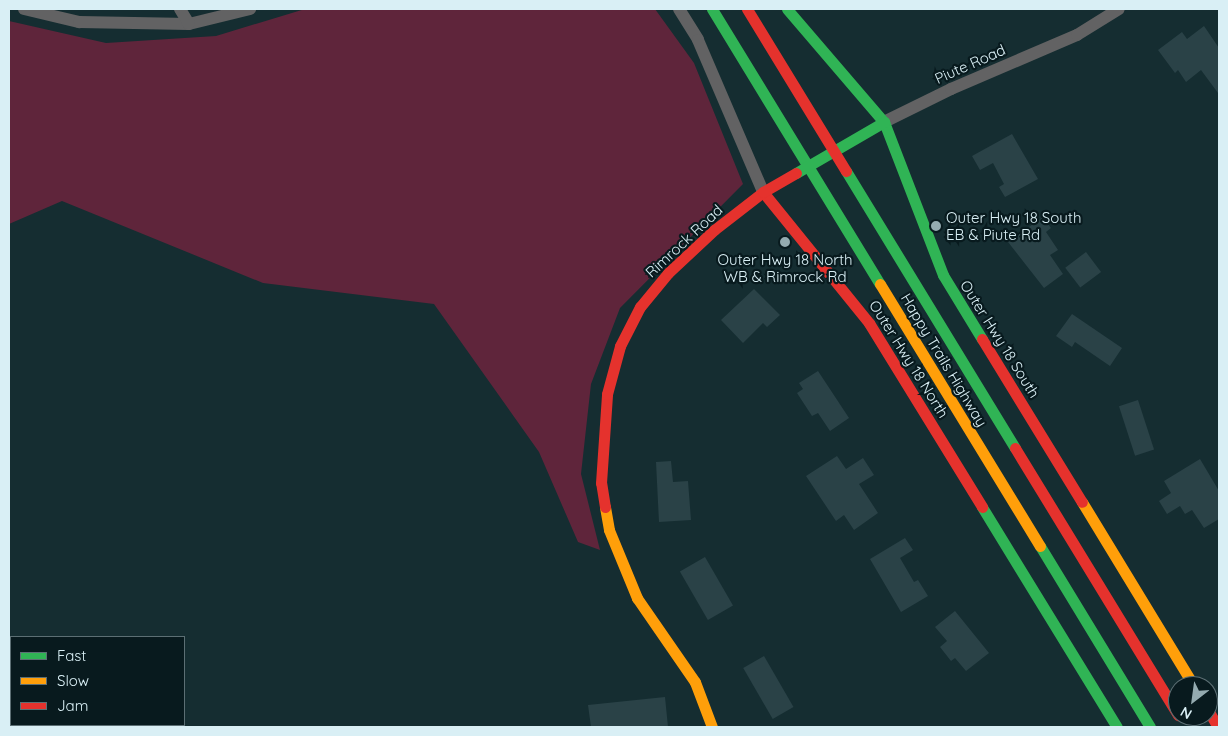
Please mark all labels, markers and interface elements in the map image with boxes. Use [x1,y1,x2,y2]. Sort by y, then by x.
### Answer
street label: Piute Road [932,40,1008,88]
street label: Rimrock Road [642,201,726,281]
place label: Outer Hwy 18 South EB & Piute Rd [946,208,1081,243]
marker: Outer Hwy 18 South EB & Piute Rd [930,220,942,232]
marker: Outer Hwy 18 North WB & Rimrock Rd [779,236,791,248]
place label: Outer Hwy 18 North WB & Rimrock Rd [717,250,853,285]
street label: Outer Hwy 18 South [956,277,1044,401]
street label: Happy Trails Highway [897,290,991,430]
street label: Outer Hwy 18 North [866,297,952,421]
legend [10,636,185,726]
text: Fast [57,646,86,665]
text: Slow [57,671,89,690]
north arrow [1168,676,1218,726]
text: Jam [57,696,88,715]
text: N [1177,703,1195,723]

